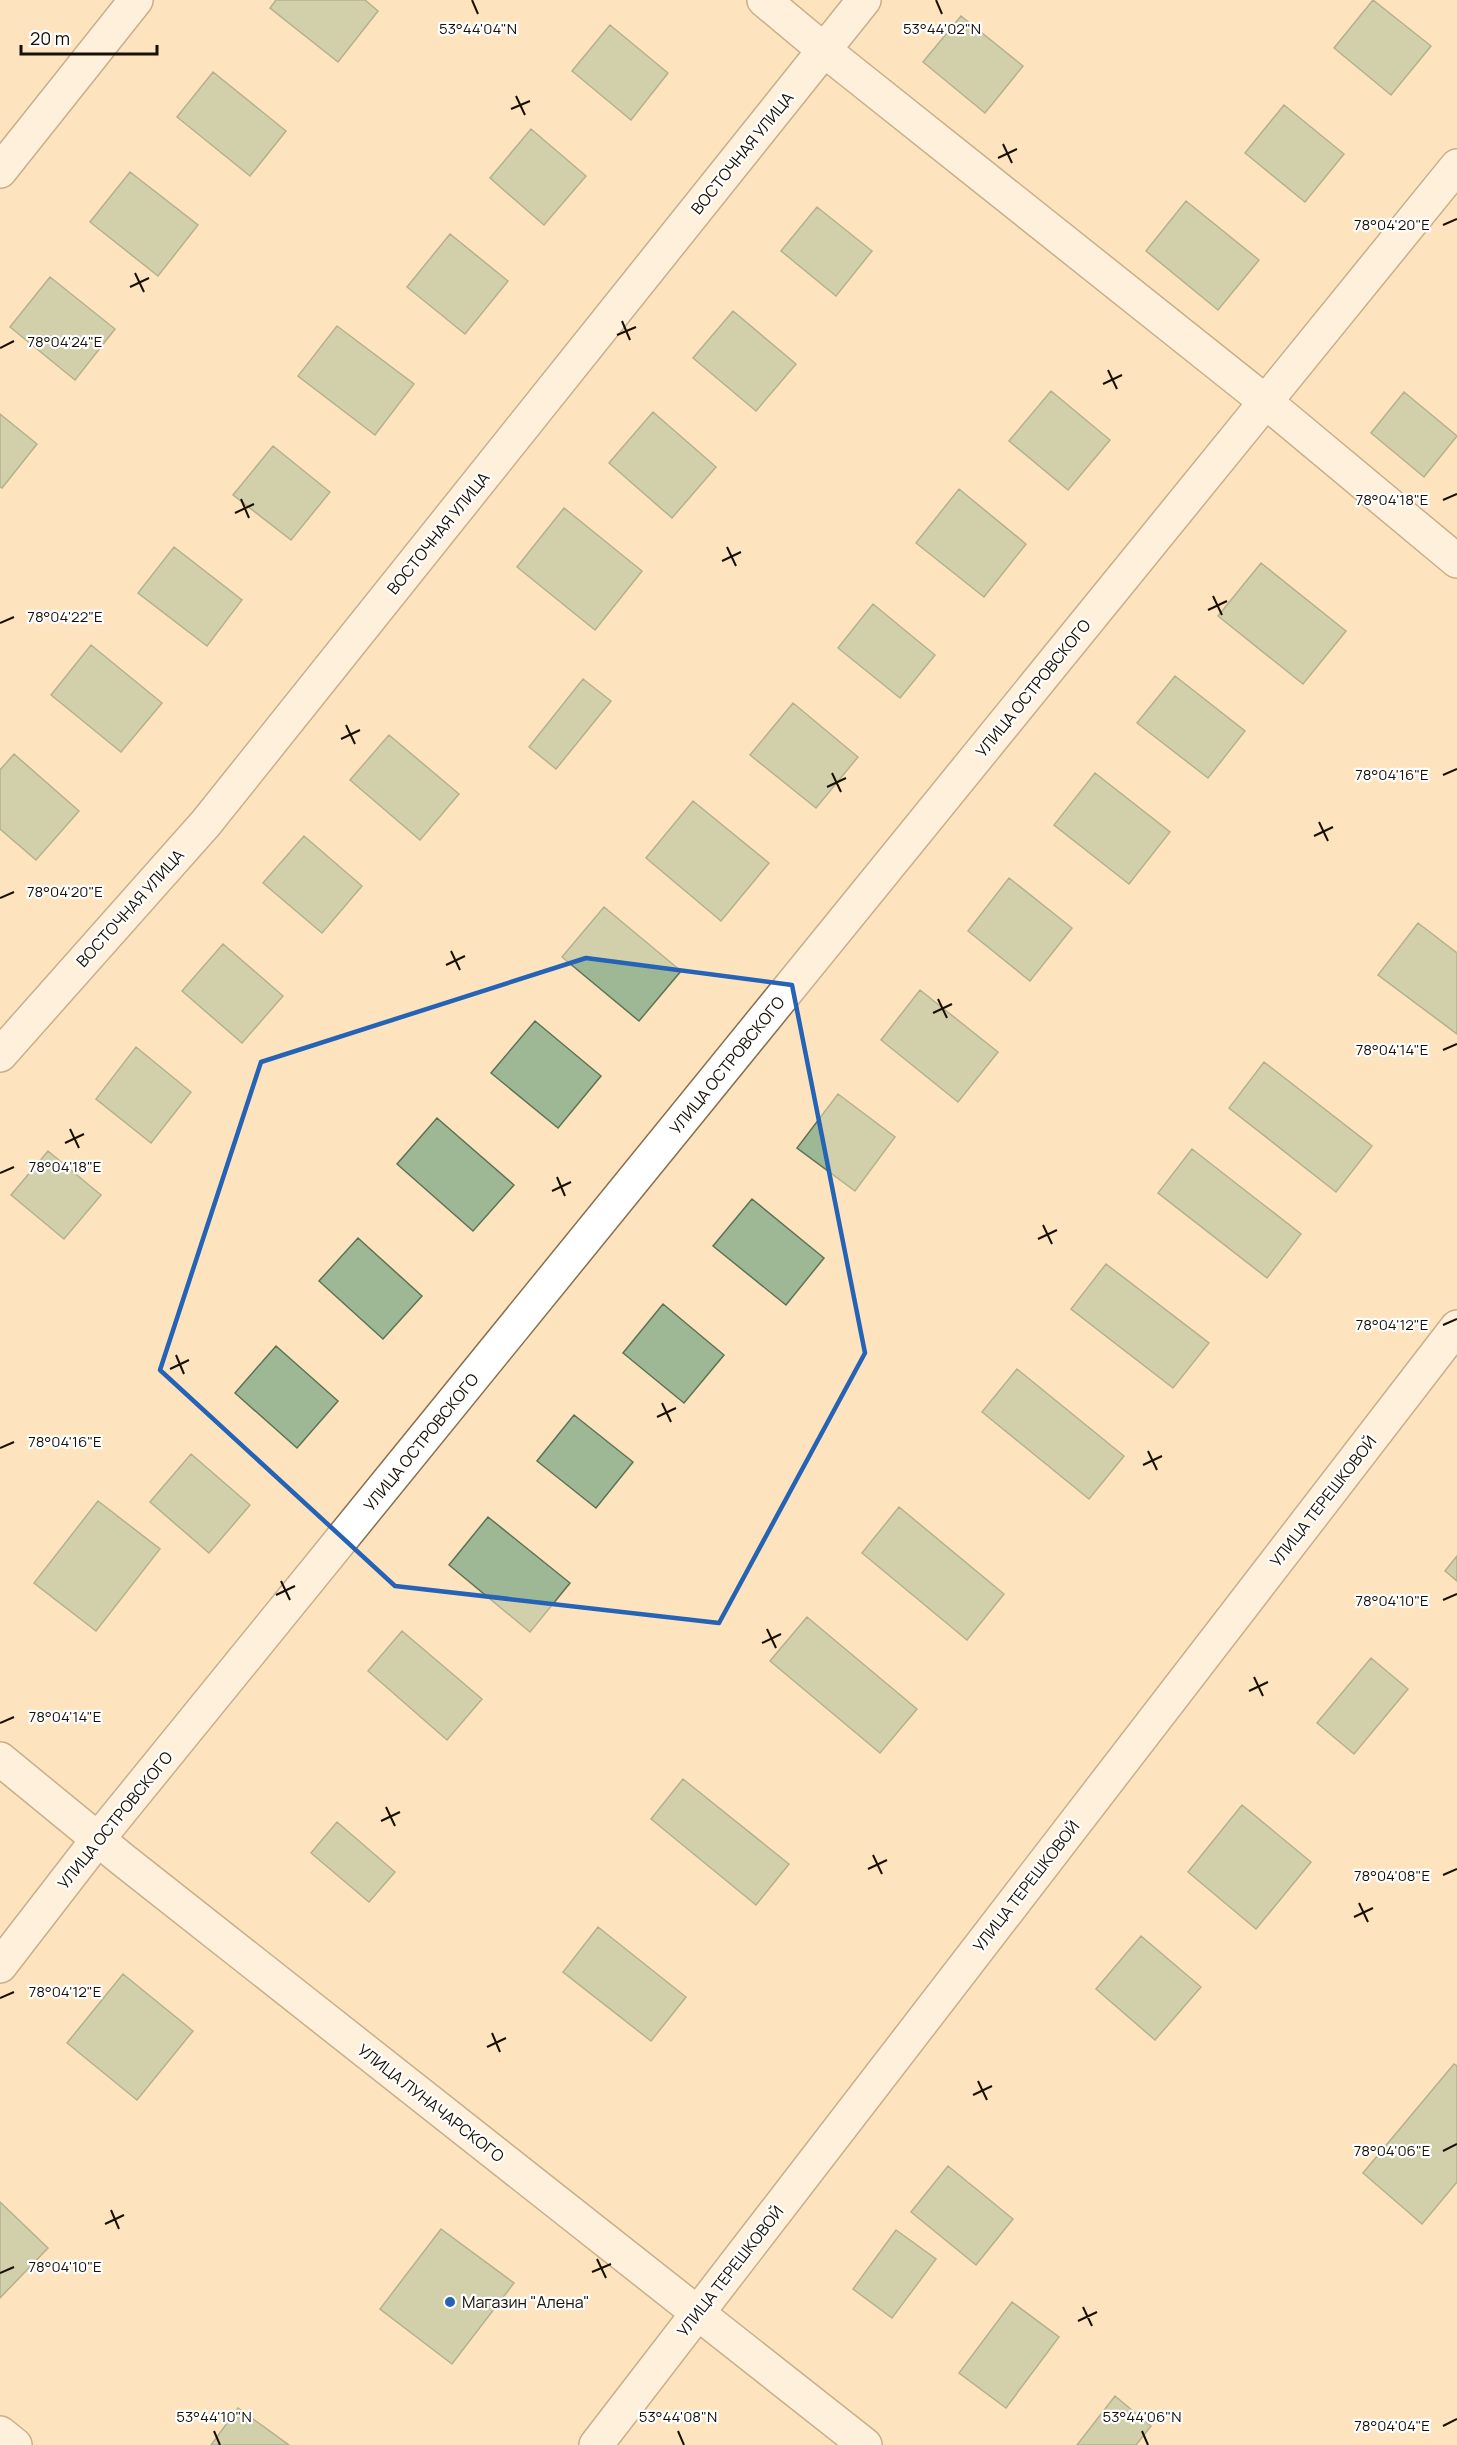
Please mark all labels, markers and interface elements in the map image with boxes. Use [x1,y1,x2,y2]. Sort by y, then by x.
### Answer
scale bar [21,18,158,56]
text: 53°44'04"N [439,18,517,39]
text: 53°44'02"N [903,18,981,39]
text: 20 m [30,26,70,50]
street label: ВОСТОЧНАЯ УЛИЦА [686,87,798,219]
text: 78°04'20"E [1354,214,1430,235]
text: 78°04'24"E [28,331,102,352]
street label: ВОСТОЧНАЯ УЛИЦА [382,467,494,599]
text: 78°04'18"E [1356,489,1428,510]
text: 78°04'22"E [27,606,103,627]
street label: УЛИЦА ОСТРОВСКОГО [971,614,1096,762]
text: 78°04'16"E [1355,764,1429,785]
street label: ВОСТОЧНАЯ УЛИЦА [71,844,189,972]
text: 78°04'20"E [27,881,103,902]
street label: УЛИЦА ОСТРОВСКОГО [665,991,790,1139]
text: 78°04'14"E [1356,1039,1428,1060]
text: 78°04'18"E [29,1156,101,1177]
text: 78°04'12"E [1356,1314,1428,1335]
street label: УЛИЦА ОСТРОВСКОГО [359,1368,484,1516]
text: 78°04'16"E [28,1431,102,1452]
street label: УЛИЦА ТЕРЕШКОВОЙ [1265,1431,1381,1571]
text: 78°04'10"E [1355,1590,1429,1611]
text: 78°04'14"E [29,1706,101,1727]
street label: УЛИЦА ОСТРОВСКОГО [53,1746,178,1894]
street label: УЛИЦА ТЕРЕШКОВОЙ [968,1816,1084,1956]
text: 78°04'08"E [1354,1865,1430,1886]
text: 78°04'12"E [29,1981,101,2002]
street label: УЛИЦА ЛУНАЧАРСКОГО [353,2039,509,2167]
text: 78°04'06"E [1354,2140,1430,2161]
street label: УЛИЦА ТЕРЕШКОВОЙ [672,2201,788,2341]
text: 78°04'10"E [28,2256,102,2277]
place label: Магазин "Алена" [462,2291,589,2313]
marker: Магазин "Алена" [443,2295,457,2309]
text: 53°44'10"N [176,2406,252,2427]
text: 53°44'08"N [639,2406,717,2427]
text: 53°44'06"N [1103,2406,1181,2427]
text: 78°04'04"E [1354,2415,1430,2436]

